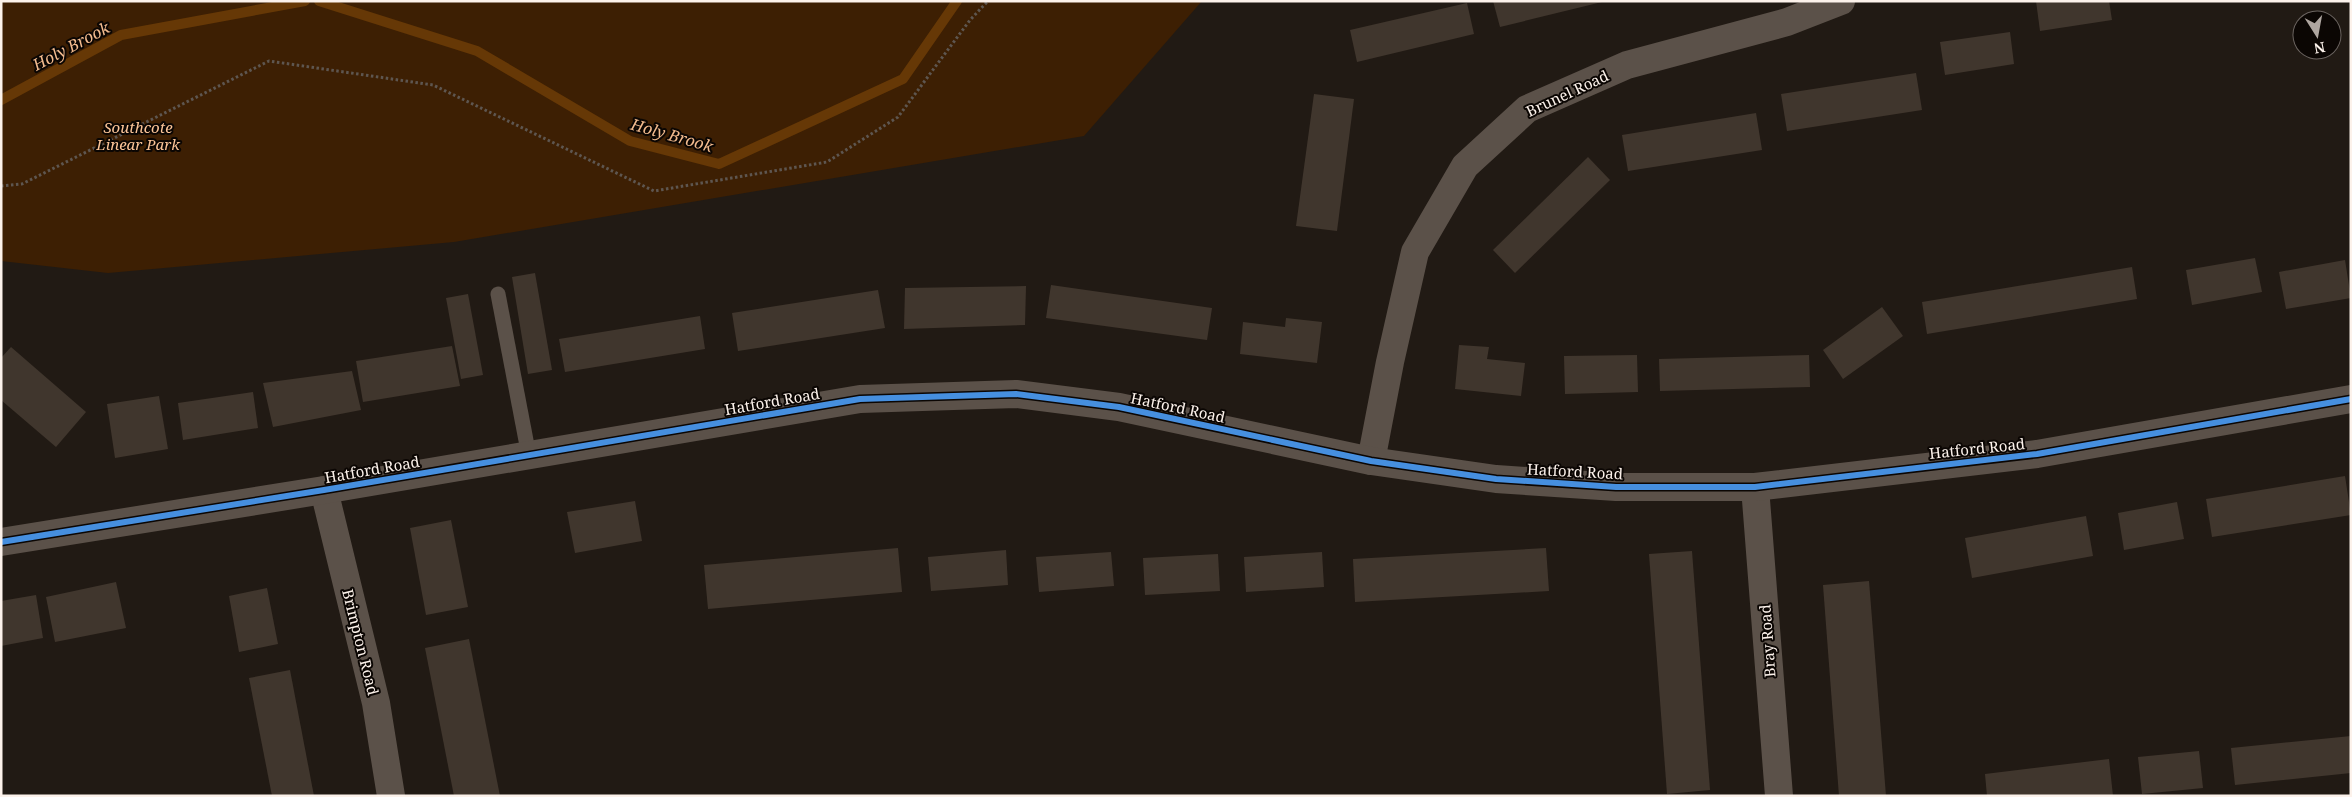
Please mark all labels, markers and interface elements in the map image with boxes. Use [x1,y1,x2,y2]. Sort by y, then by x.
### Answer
north arrow [2292,10,2342,60]
water label: Holy Brook [28,16,114,76]
text: N [2312,38,2327,59]
street label: Brunel Road [1523,65,1611,121]
water label: Holy Brook [627,113,716,157]
park label: Southcote Linear Park [95,117,180,154]
street label: Hatford Road [723,383,821,419]
street label: Hatford Road [1129,387,1227,427]
street label: Hatford Road [1928,433,2026,463]
street label: Hatford Road [323,451,421,487]
street label: Hatford Road [1526,458,1624,484]
street label: Brimpton Road [338,587,384,697]
street label: Bray Road [1754,604,1780,678]

